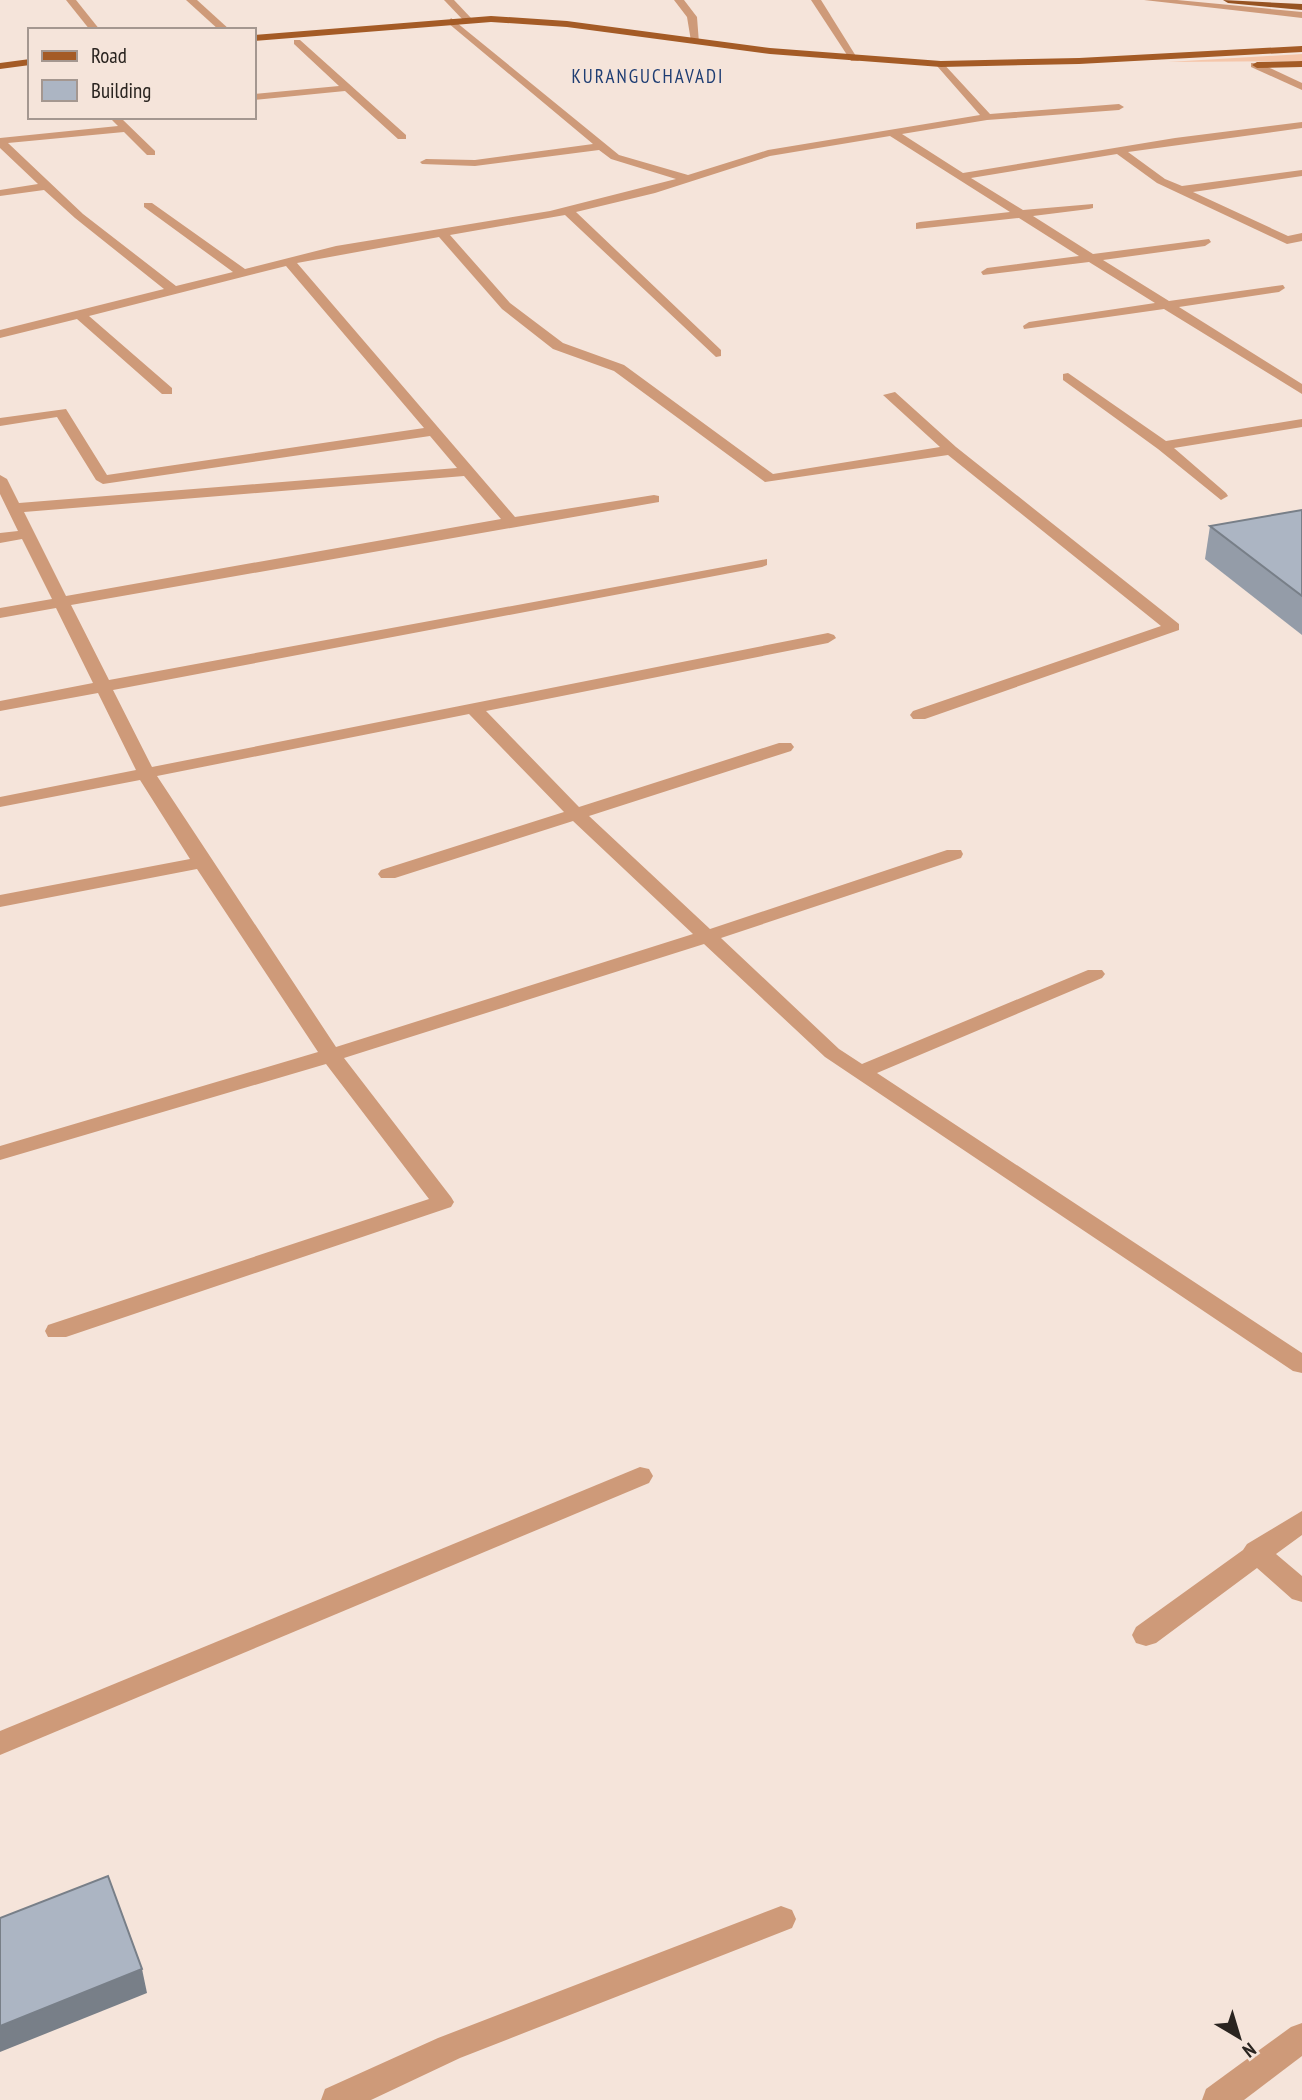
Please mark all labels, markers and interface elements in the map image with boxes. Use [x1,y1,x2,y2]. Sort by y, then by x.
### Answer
legend [28,28,256,119]
text: Road [91,42,127,69]
district label: KURANGUCHAVADI [572,64,724,88]
text: Building [91,77,151,104]
north arrow [1204,2002,1274,2072]
text: N [1238,2038,1261,2063]

